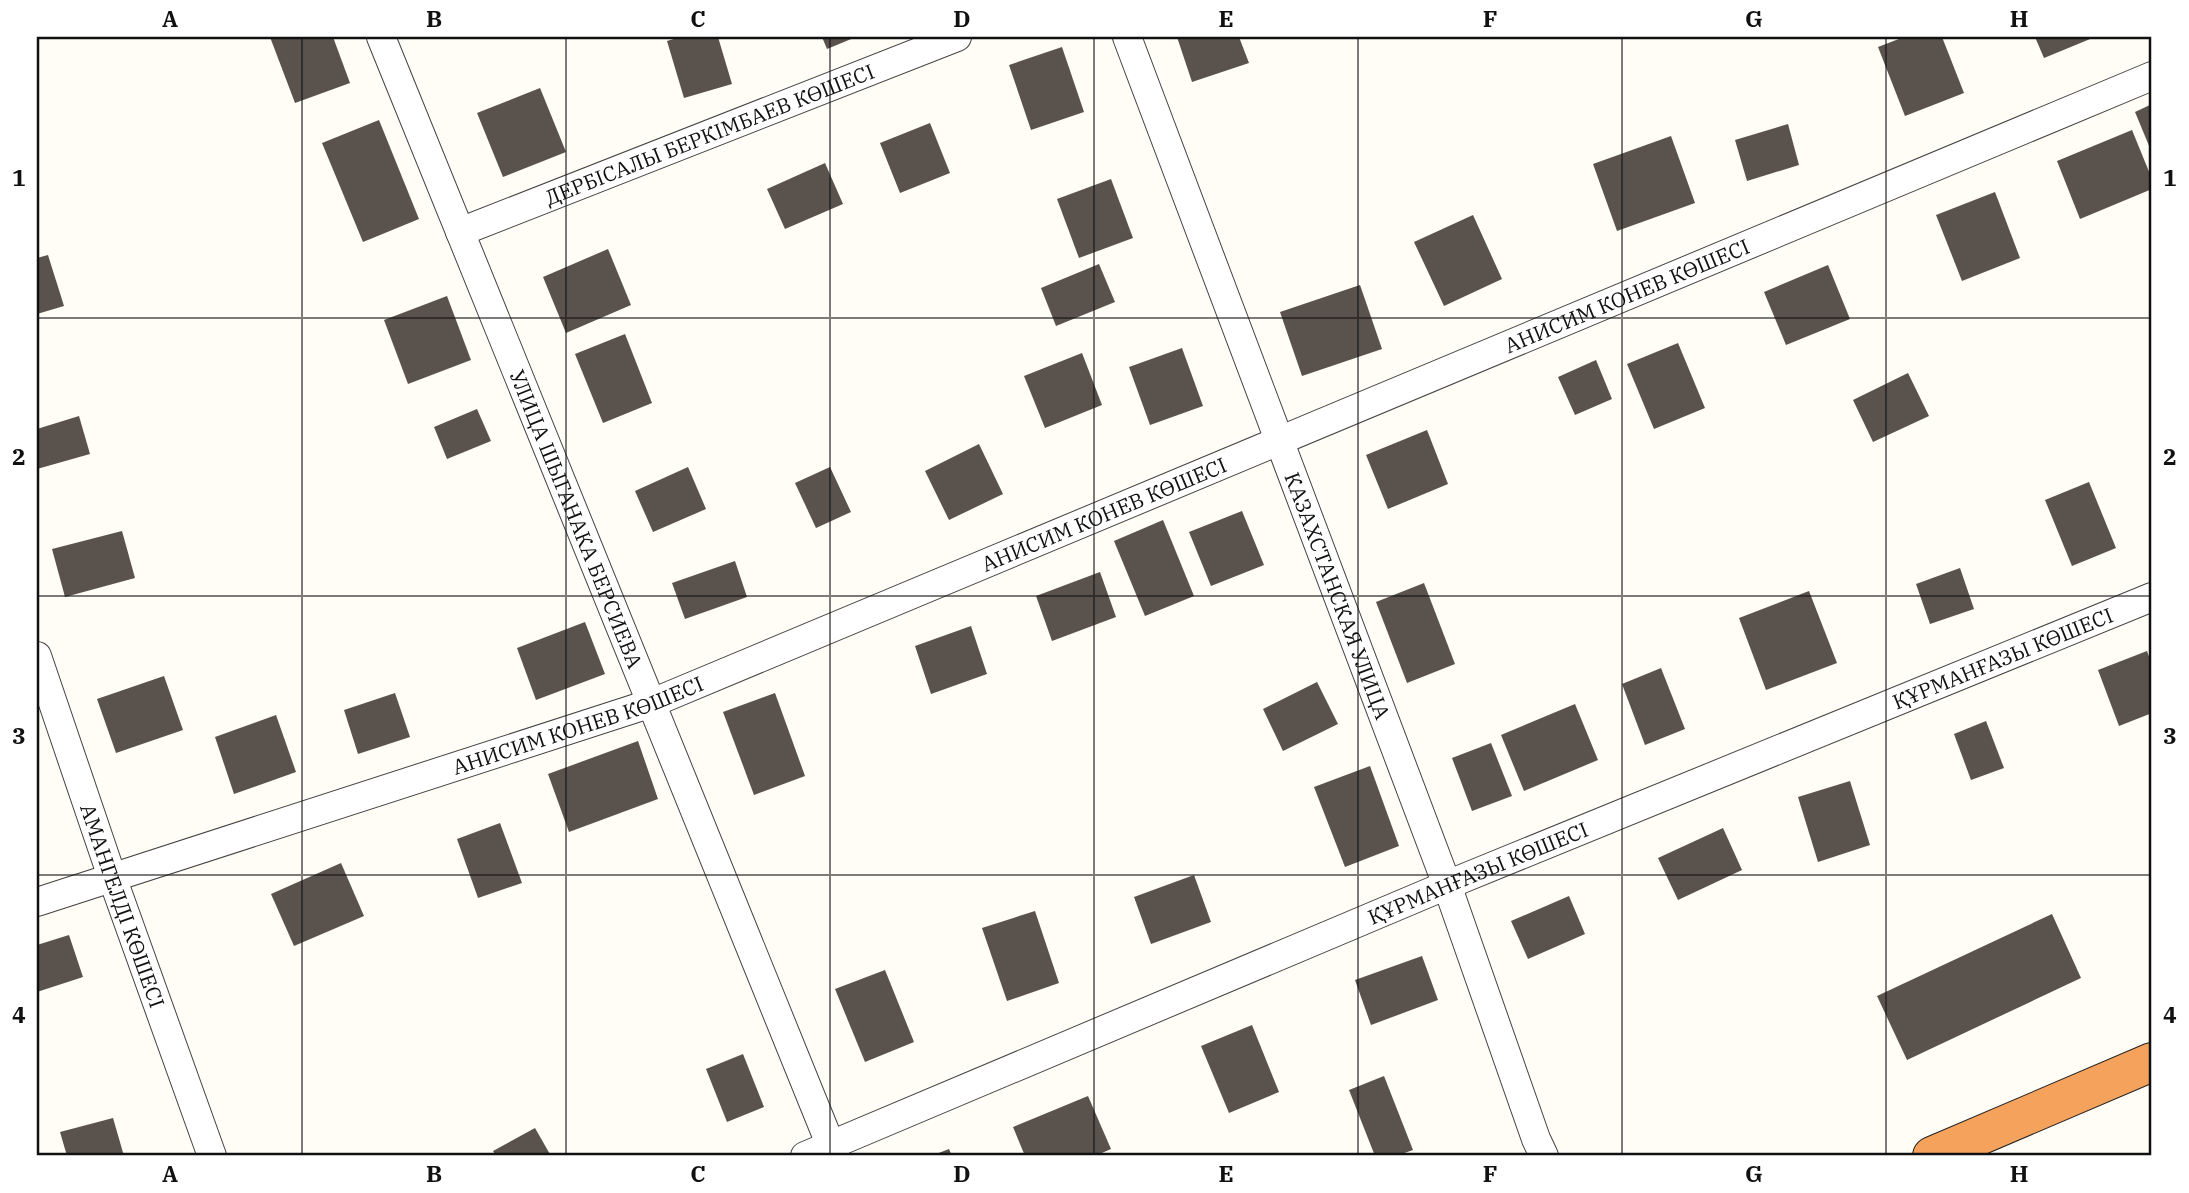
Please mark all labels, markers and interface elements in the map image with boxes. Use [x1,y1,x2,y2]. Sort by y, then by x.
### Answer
text: A [162,3,178,33]
text: B [426,3,442,33]
text: C [690,3,706,33]
text: D [953,3,971,33]
text: E [1218,3,1234,33]
text: F [1483,3,1497,33]
text: G [1745,3,1763,33]
text: H [2010,3,2028,33]
street label: ДЕРБІСАЛЫ БЕРКІМБАЕВ КӨШЕСІ [541,57,878,211]
text: 1 [12,162,26,192]
text: 1 [2163,162,2177,192]
street label: АНИСИМ КОНЕВ КӨШЕСІ [1500,232,1754,359]
street label: УЛИЦА ШЫГАНАКА БЕРСИЕВА [503,365,650,673]
text: 2 [12,441,26,471]
text: 2 [2163,441,2177,471]
street label: АНИСИМ КОНЕВ КӨШЕСІ [977,451,1231,578]
street label: КАЗАХСТАНСКАЯ УЛИЦА [1278,468,1397,724]
street label: ҚҰРМАНҒАЗЫ КӨШЕСІ [1888,601,2117,716]
street label: АНИСИМ КОНЕВ КӨШЕСІ [449,669,707,781]
text: 3 [12,720,26,750]
text: 3 [2163,720,2177,750]
street label: АМАНГЕЛДІ КӨШЕСІ [74,800,172,1011]
street label: ҚҰРМАНҒАЗЫ КӨШЕСІ [1364,815,1592,931]
text: 4 [12,999,26,1029]
text: 4 [2163,999,2177,1029]
text: A [162,1158,178,1188]
text: B [426,1158,442,1188]
text: C [690,1158,706,1188]
text: D [953,1158,971,1188]
text: E [1218,1158,1234,1188]
text: F [1483,1158,1497,1188]
text: G [1745,1158,1763,1188]
text: H [2010,1158,2028,1188]

